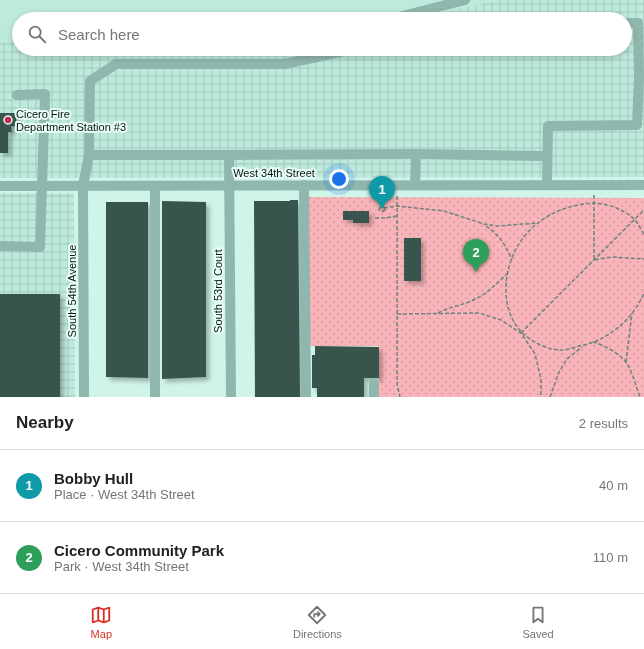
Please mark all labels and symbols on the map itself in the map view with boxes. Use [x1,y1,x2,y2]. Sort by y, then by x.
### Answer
place label: Cicero Fire Department Station #3 [16,108,126,133]
marker: Cicero Fire Department Station #3 [3,115,13,125]
street label: West 34th Street [233,167,315,179]
your location [329,169,349,189]
pin: 1 [369,176,395,209]
pin: 2 [463,239,489,272]
street label: South 54th Avenue [66,245,78,337]
street label: South 53rd Court [212,249,224,333]

